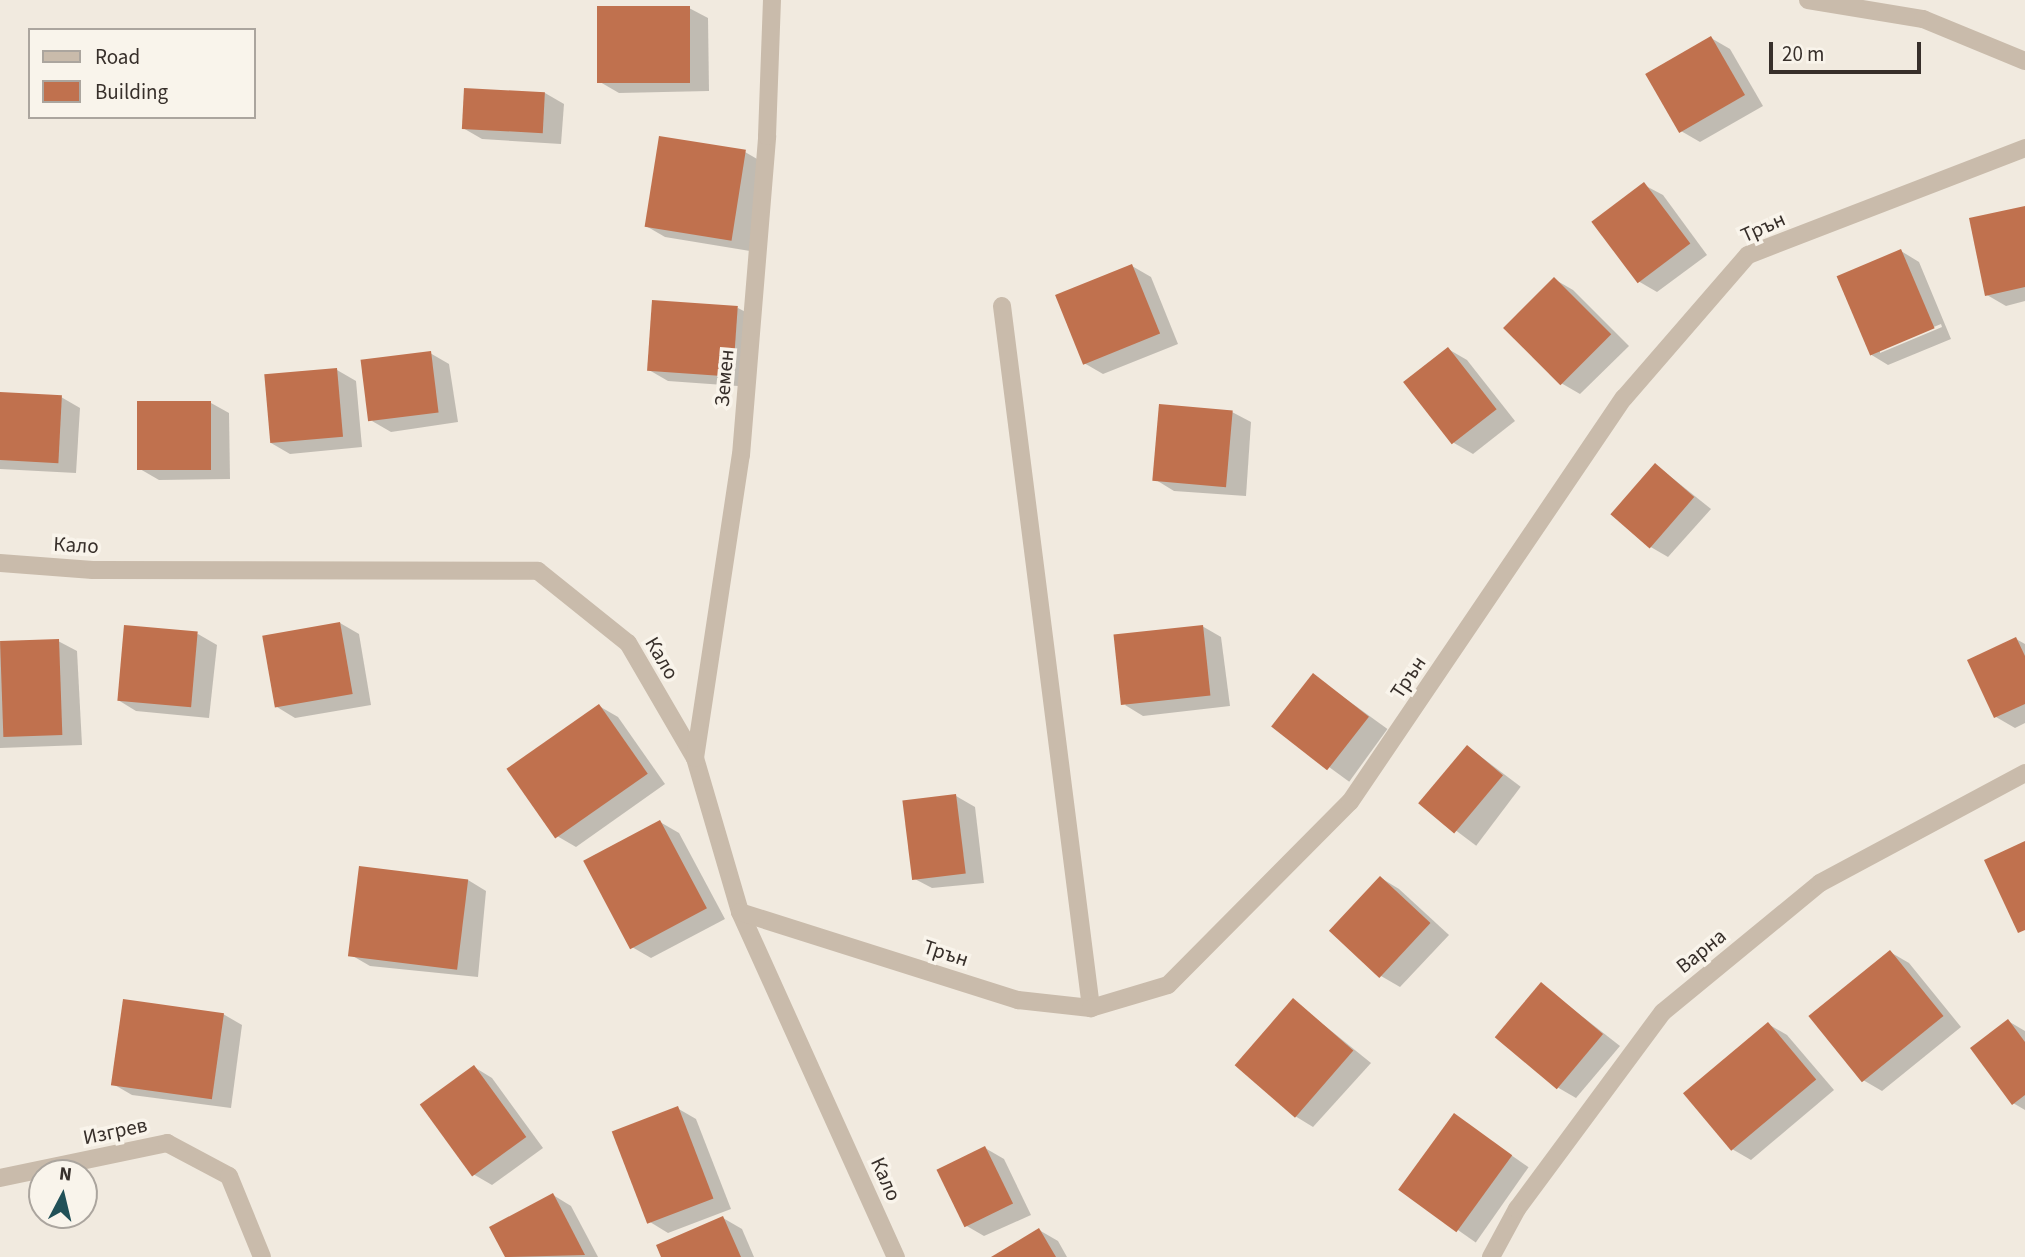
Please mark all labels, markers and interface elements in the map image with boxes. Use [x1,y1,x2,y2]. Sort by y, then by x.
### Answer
legend [28,28,256,119]
scale bar [1773,28,1925,72]
text: 20 m [1782,39,1824,69]
text: Road [95,42,140,72]
text: Building [95,77,168,107]
street label: Трън [1737,206,1789,248]
street label: Земен [709,348,739,408]
street label: Кало [53,531,99,559]
street label: Кало [640,632,684,684]
street label: Трън [1385,651,1431,703]
street label: Варна [1671,923,1731,979]
street label: Трън [920,934,972,972]
street label: Изгрев [81,1112,149,1150]
street label: Кало [865,1153,907,1205]
north arrow [28,1159,98,1229]
text: N [57,1160,73,1189]

